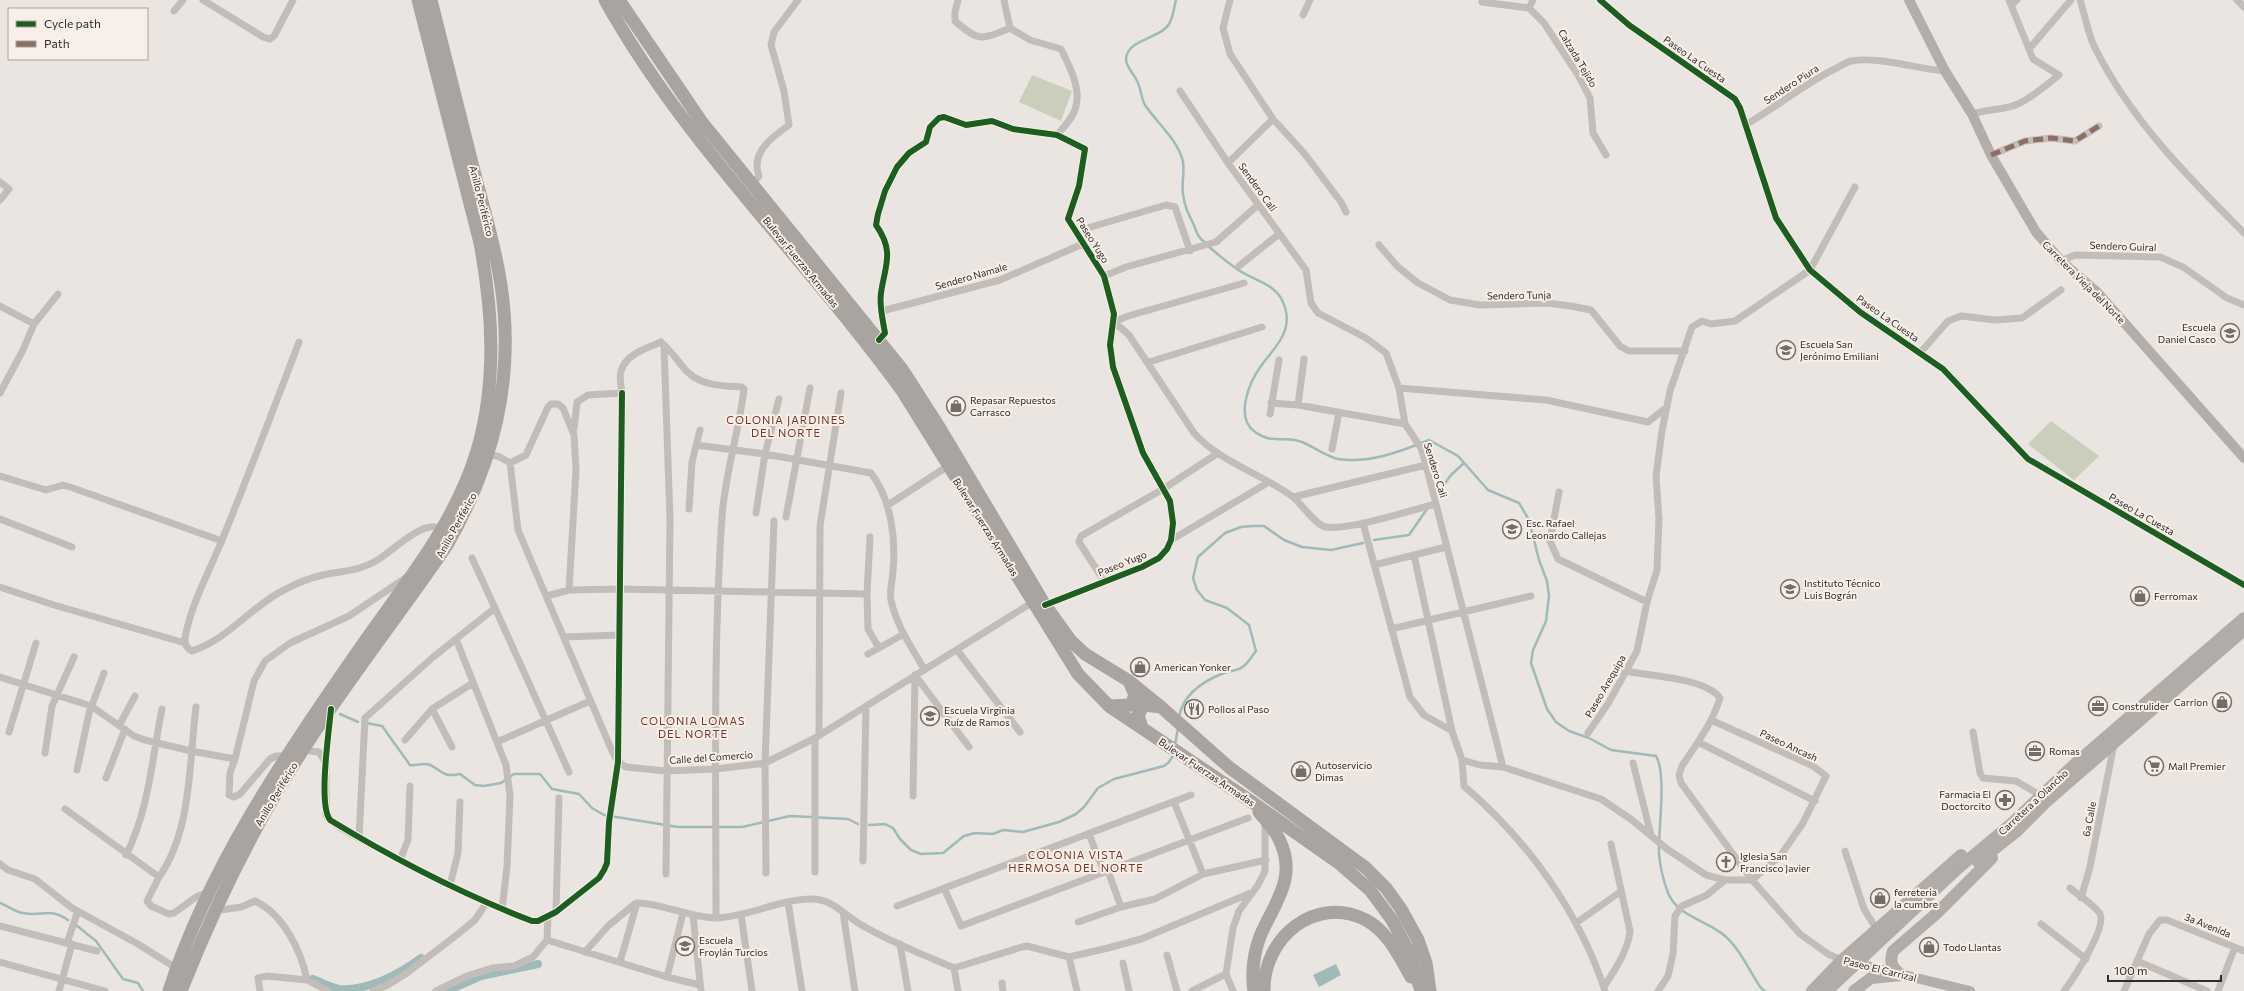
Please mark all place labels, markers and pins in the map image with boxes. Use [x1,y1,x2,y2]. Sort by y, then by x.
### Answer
place label: Escuela Daniel Casco [2158,321,2216,345]
school or university icon: Escuela Daniel Casco [2219,322,2241,344]
place label: Escuela San Jerónimo Emiliani [1800,338,1879,362]
school or university icon: Escuela San Jerónimo Emiliani [1775,339,1797,361]
place label: Repasar Repuestos Carrasco [970,394,1056,418]
shop icon: Repasar Repuestos Carrasco [945,395,967,417]
place label: Esc. Rafael Leonardo Callejas [1526,517,1607,541]
school or university icon: Esc. Rafael Leonardo Callejas [1501,518,1523,540]
place label: Instituto Técnico Luis Bográn [1804,577,1880,601]
school or university icon: Instituto Técnico Luis Bográn [1779,578,1801,600]
shop icon: Ferromax [2129,585,2151,607]
place label: Ferromax [2154,590,2199,602]
shop icon: American Yonker [1129,656,1151,678]
place label: American Yonker [1154,661,1231,673]
shop icon: Carrion [2211,691,2233,713]
office icon: Construlider [2087,695,2109,717]
place label: Carrion [2174,696,2208,708]
restaurant icon: Pollos al Paso [1183,698,1205,720]
place label: Construlider [2112,700,2169,712]
place label: Pollos al Paso [1208,703,1269,715]
place label: Escuela Virginia Ruíz de Ramos [944,704,1015,728]
school or university icon: Escuela Virginia Ruíz de Ramos [919,705,941,727]
office icon: Romas [2024,740,2046,762]
place label: Romas [2049,745,2080,757]
supermarket icon: Mall Premier [2143,755,2165,777]
place label: Autoservicio Dimas [1315,759,1372,783]
shop icon: Autoservicio Dimas [1290,760,1312,782]
place label: Mall Premier [2168,760,2226,772]
place label: Farmacia El Doctorcito [1939,788,1991,812]
pharmacy icon: Farmacia El Doctorcito [1994,789,2016,811]
place label: Iglesia San Francisco Javier [1740,850,1810,874]
church icon: Iglesia San Francisco Javier [1715,851,1737,873]
place label: ferreteria la cumbre [1894,886,1938,910]
shop icon: ferreteria la cumbre [1869,887,1891,909]
place label: Escuela Froylán Turcios [699,934,768,958]
school or university icon: Escuela Froylán Turcios [674,935,696,957]
shop icon: Todo Llantas [1918,936,1940,958]
place label: Todo Llantas [1943,941,2002,953]

